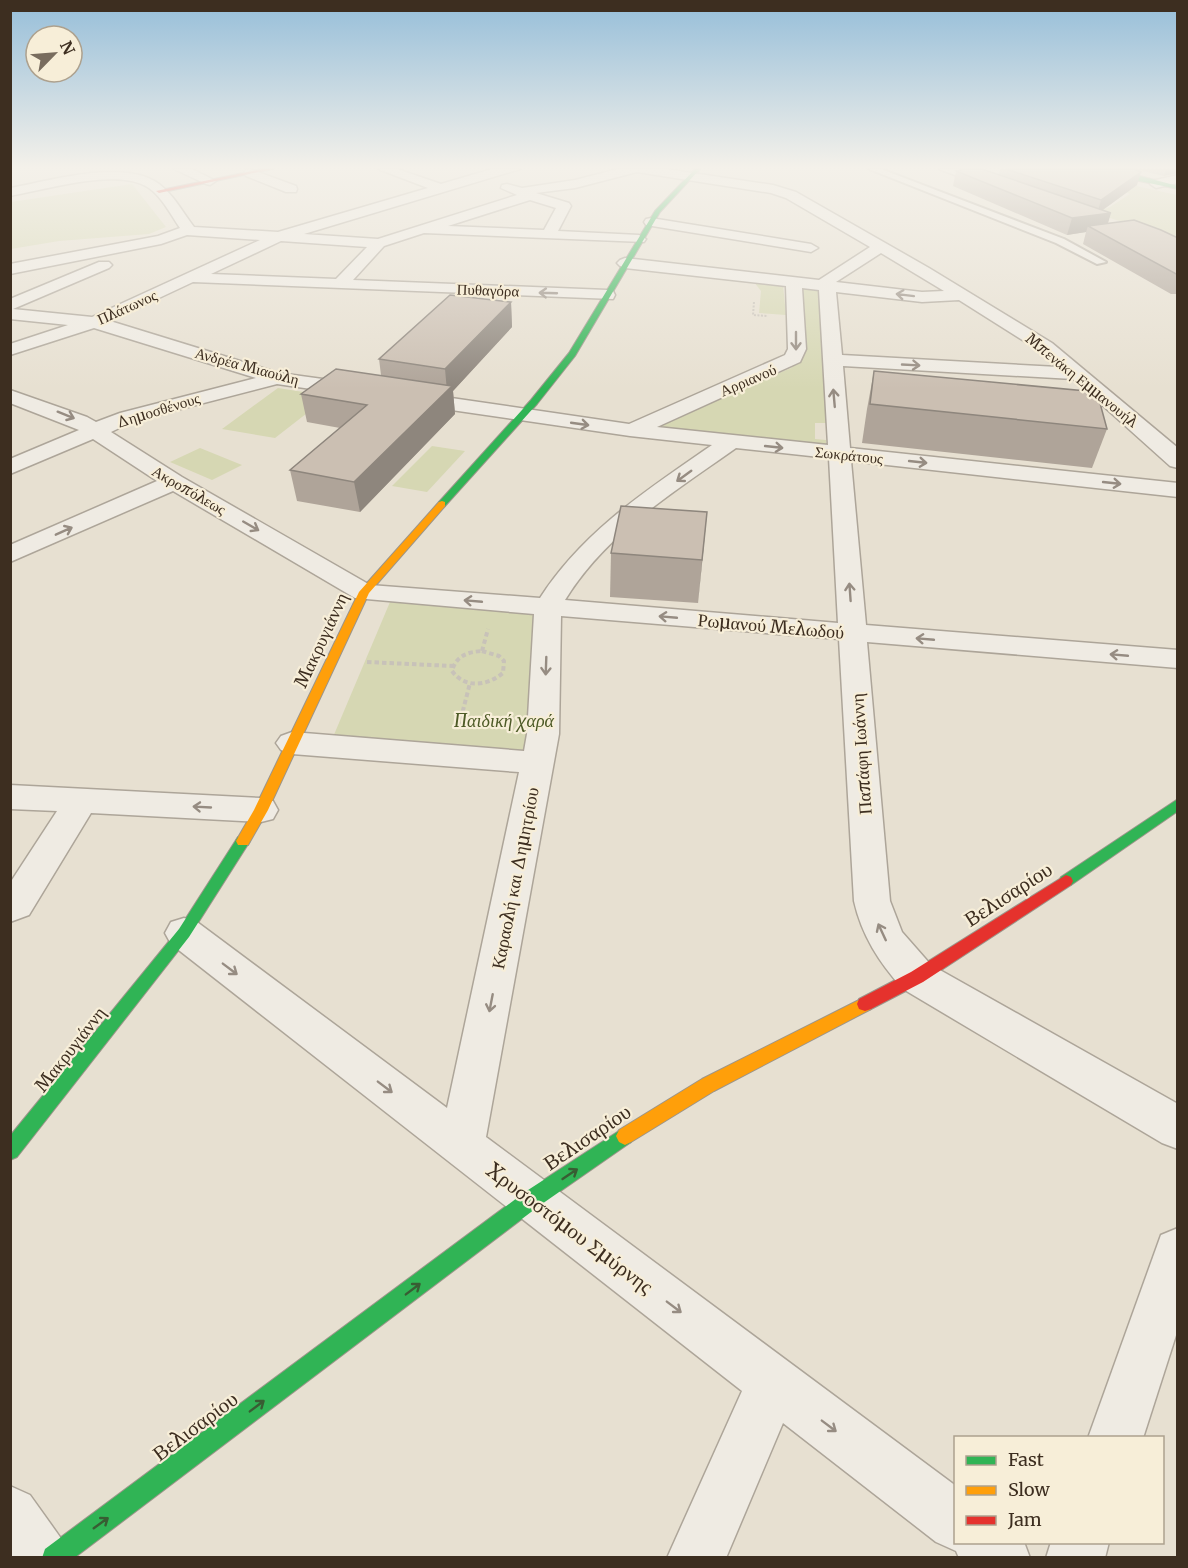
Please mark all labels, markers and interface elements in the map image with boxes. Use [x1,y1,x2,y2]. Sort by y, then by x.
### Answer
north arrow [24,24,84,84]
text: N [56,38,79,58]
street label: Πυθαγόρα [456,279,520,301]
street label: Πλάτωνος [94,285,160,329]
one-way arrow [539,287,559,299]
one-way arrow [895,290,915,301]
street label: Μπενάκη Εμμανουήλ [1022,329,1142,431]
one-way arrow [790,331,802,350]
street label: Ανδρέα Μιαούλη [193,343,301,389]
one-way arrow [900,359,920,370]
street label: Αρριανού [717,360,779,400]
street label: Δημοσθένους [114,388,202,432]
one-way arrow [829,388,840,408]
one-way arrow [56,410,75,421]
one-way arrow [570,418,589,429]
one-way arrow [763,442,783,453]
street label: Σωκράτους [814,442,884,468]
one-way arrow [908,457,928,468]
street label: Ακροπόλεως [149,461,229,519]
one-way arrow [676,470,692,482]
one-way arrow [1102,478,1122,489]
one-way arrow [242,520,259,532]
one-way arrow [54,525,73,536]
one-way arrow [844,582,855,602]
street label: Μακρυγιάννη [289,589,353,691]
one-way arrow [464,595,484,606]
street label: Ρωμανού Μελωδού [697,608,845,644]
one-way arrow [658,611,678,622]
one-way arrow [915,633,935,644]
one-way arrow [1110,649,1130,660]
one-way arrow [540,655,551,675]
street label: Παπάφη Ιωάννη [845,693,877,815]
park label: Παιδική χαρά [454,709,555,732]
street label: Καραολή και Δημητρίου [486,785,544,971]
one-way arrow [193,801,213,812]
street label: Βελισαρίου [959,855,1057,933]
one-way arrow [875,923,887,941]
one-way arrow [222,962,238,975]
one-way arrow [485,992,496,1012]
street label: Μακρυγιάννη [29,1002,111,1096]
one-way arrow [377,1081,393,1094]
street label: Βελισαρίου [538,1098,636,1176]
street label: Χρυσοστόμου Σμύρνης [481,1156,659,1300]
one-way arrow [562,1168,578,1180]
one-way arrow [405,1283,421,1295]
one-way arrow [665,1301,681,1314]
street label: Βελισαρίου [147,1385,243,1467]
one-way arrow [249,1400,265,1412]
one-way arrow [820,1419,836,1432]
legend [954,1436,1164,1544]
text: Fast [1008,1448,1044,1471]
text: Slow [1008,1478,1051,1501]
text: Jam [1007,1508,1042,1531]
one-way arrow [93,1517,109,1529]

